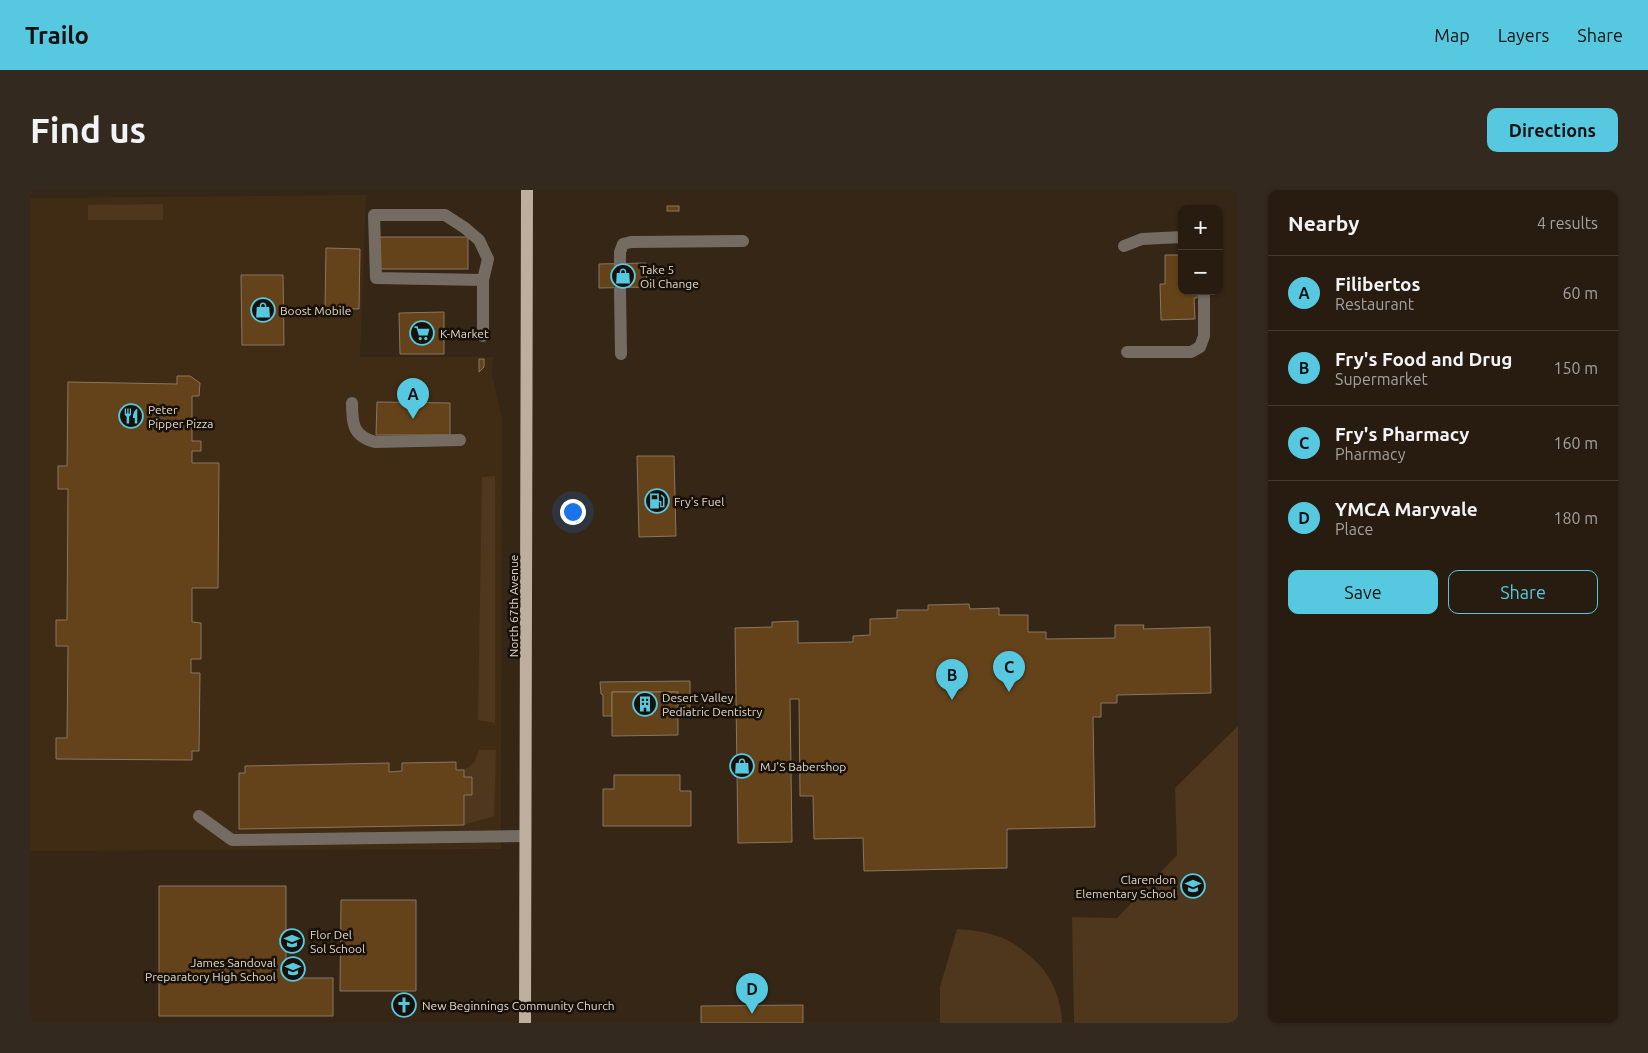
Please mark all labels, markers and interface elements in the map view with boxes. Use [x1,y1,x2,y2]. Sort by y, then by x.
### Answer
text: Trailo [25,22,89,49]
text: Map [1434,25,1470,45]
text: Layers [1498,25,1549,45]
text: Share [1577,25,1623,45]
button: Directions [1487,108,1618,152]
text: Find us [30,110,146,150]
map controls [1178,205,1223,295]
button: + [1178,205,1223,250]
text: Nearby [1288,211,1359,235]
text: 4 results [1537,214,1598,232]
button: − [1178,250,1223,295]
shop icon: Take 5 Oil Change [610,263,636,289]
place label: Take 5 Oil Change [640,263,699,290]
text: Filibertos [1335,273,1420,295]
text: A [1298,284,1310,302]
text: 60 m [1562,284,1598,302]
text: Restaurant [1335,295,1414,313]
shop icon: Boost Mobile [250,297,276,323]
place label: Boost Mobile [280,304,352,317]
supermarket icon: K-Market [409,320,435,346]
place label: K-Market [440,327,489,340]
text: Fry's Food and Drug [1335,348,1512,370]
text: B [1299,359,1309,377]
text: 150 m [1553,359,1598,377]
text: Supermarket [1335,370,1428,388]
pin: A [397,378,429,419]
restaurant icon: Peter Pipper Pizza [118,403,144,429]
place label: Peter Pipper Pizza [148,403,213,430]
text: Fry's Pharmacy [1335,423,1469,445]
text: C [1299,434,1309,452]
text: 160 m [1553,434,1598,452]
text: Pharmacy [1335,445,1405,463]
fuel station icon: Fry's Fuel [644,488,670,514]
place label: Fry's Fuel [674,495,724,508]
text: YMCA Maryvale [1335,498,1478,520]
your location [560,499,586,525]
text: D [1298,509,1310,527]
text: 180 m [1553,509,1598,527]
text: Place [1335,520,1373,538]
street label: North 67th Avenue [507,555,520,657]
button: Save [1288,570,1438,614]
button: Share [1448,570,1598,614]
pin: C [993,651,1025,692]
pin: B [936,659,968,700]
building icon: Desert Valley Pediatric Dentistry [632,691,658,717]
place label: Desert Valley Pediatric Dentistry [662,691,762,718]
shop icon: MJ'S Babershop [729,753,755,779]
place label: MJ'S Babershop [760,760,846,773]
place label: Clarendon Elementary School [1076,873,1176,900]
school or university icon: Clarendon Elementary School [1180,873,1206,899]
school or university icon: Flor Del Sol School [279,928,305,954]
place label: Flor Del Sol School [310,928,365,955]
place label: James Sandoval Preparatory High School [145,956,276,983]
school or university icon: James Sandoval Preparatory High School [280,956,306,982]
pin: D [736,973,768,1014]
church icon: New Beginnings Community Church [391,992,417,1018]
place label: New Beginnings Community Church [422,999,615,1012]

